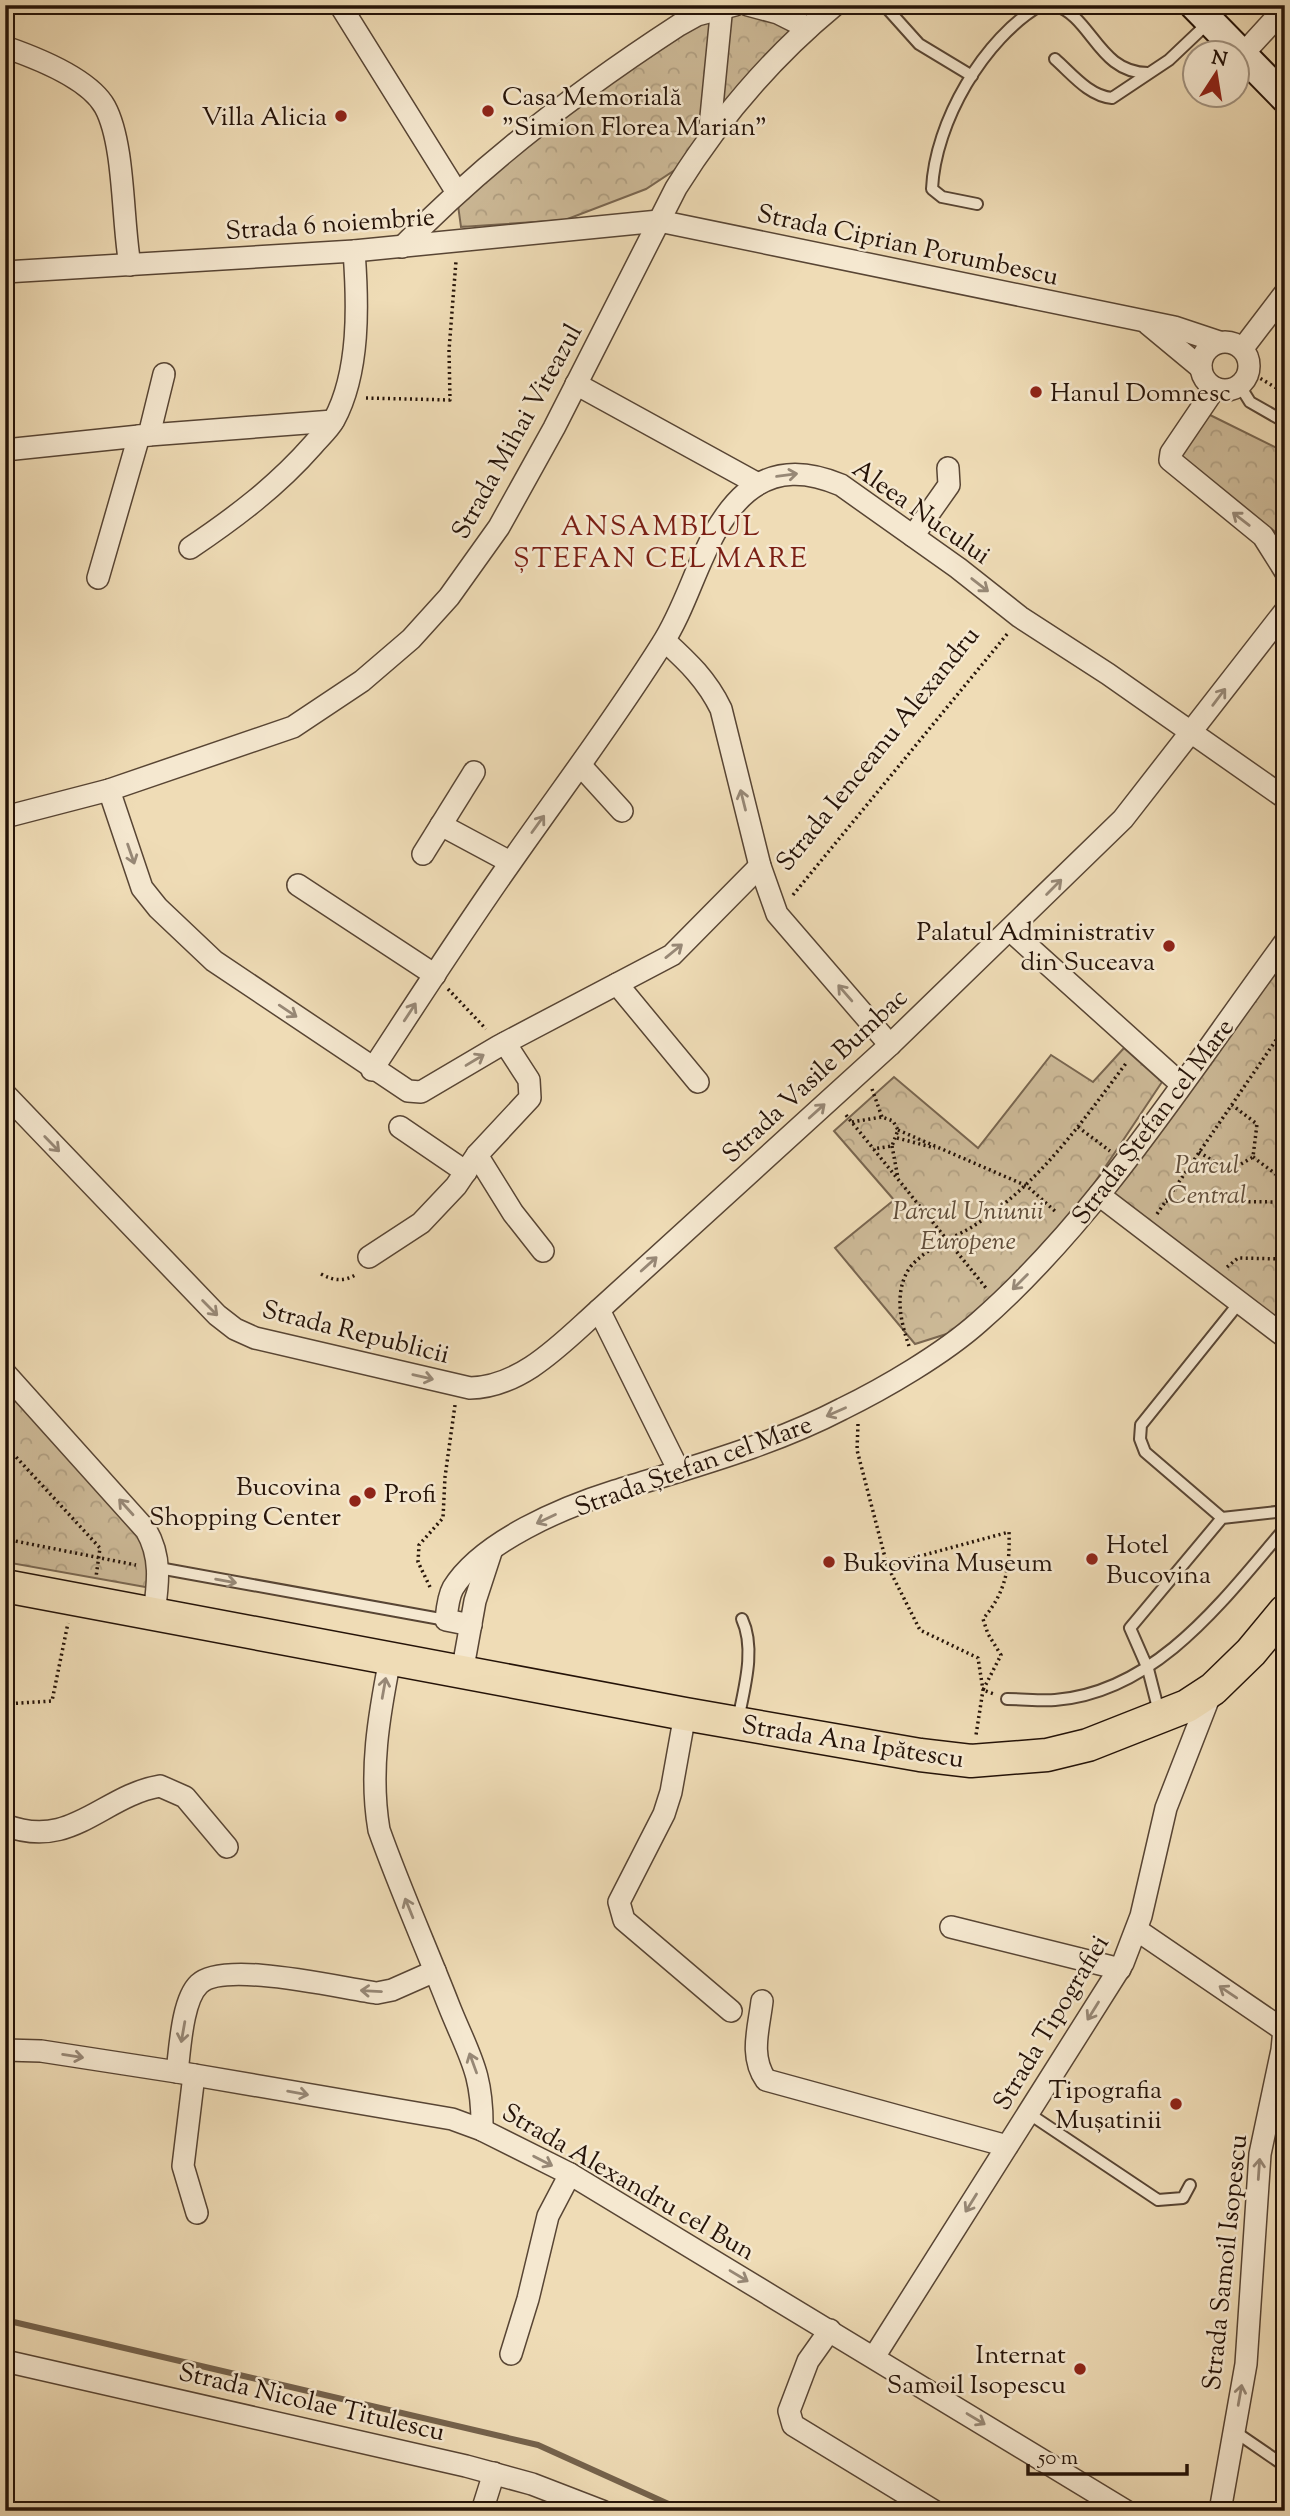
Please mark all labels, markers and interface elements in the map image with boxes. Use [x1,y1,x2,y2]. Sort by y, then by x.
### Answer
north arrow [1182,38,1252,108]
text: N [1209,45,1229,75]
place label: Casa Memorială "Simion Florea Marian" [502,80,767,147]
place label: Villa Alicia [201,100,327,137]
marker: Casa Memorială "Simion Florea Marian" [480,103,496,119]
marker: Villa Alicia [333,108,349,124]
street label: Strada Ciprian Porumbescu [753,196,1062,296]
street label: Strada 6 noiembrie [224,200,436,251]
street label: Strada Mihai Viteazul [444,318,593,547]
place label: Hanul Domnesc [1050,376,1231,413]
marker: Hanul Domnesc [1028,384,1044,400]
street label: Aleea Nucului [844,452,997,575]
one-way arrow [775,468,798,481]
district label: ANSAMBLUL ȘTEFAN CEL MARE [513,508,809,580]
one-way arrow [1233,512,1251,527]
one-way arrow [970,578,988,593]
street label: Strada Ienceanu Alexandru [768,619,990,880]
one-way arrow [1212,689,1227,707]
one-way arrow [736,789,749,812]
one-way arrow [530,815,545,834]
one-way arrow [126,843,138,865]
one-way arrow [1046,879,1063,896]
place label: Palatul Administrativ din Suceava [917,915,1155,982]
marker: Palatul Administrativ din Suceava [1161,938,1177,954]
one-way arrow [665,943,683,959]
street label: Strada Vasile Bumbac [715,981,917,1173]
one-way arrow [837,984,853,1002]
one-way arrow [403,1003,417,1023]
one-way arrow [278,1004,297,1018]
street label: Strada Ștefan cel Mare [1064,1011,1244,1234]
one-way arrow [464,1053,484,1067]
one-way arrow [808,1103,826,1119]
one-way arrow [44,1135,61,1152]
park label: Parcul Central [1167,1148,1247,1215]
park label: Parcul Uniunii Europene [892,1194,1044,1261]
one-way arrow [640,1256,658,1272]
one-way arrow [1012,1273,1029,1290]
street label: Strada Republicii [258,1292,453,1375]
one-way arrow [201,1299,218,1316]
one-way arrow [411,1371,434,1384]
one-way arrow [825,1406,847,1419]
street label: Strada Ștefan cel Mare [570,1407,818,1528]
place label: Bucovina Shopping Center [149,1470,341,1537]
place label: Profi [384,1477,436,1514]
marker: Profi [362,1485,378,1501]
marker: Bucovina Shopping Center [347,1493,363,1509]
one-way arrow [118,1498,134,1516]
one-way arrow [536,1513,557,1527]
place label: Hotel Bucovina [1106,1528,1211,1595]
place label: Bukovina Museum [843,1546,1053,1583]
marker: Hotel Bucovina [1084,1551,1100,1567]
marker: Bukovina Museum [821,1554,837,1570]
one-way arrow [214,1574,237,1588]
one-way arrow [378,1677,391,1700]
street label: Strada Ana Ipătescu [739,1708,966,1779]
one-way arrow [402,1898,415,1920]
street label: Strada Tipografiei [985,1929,1119,2118]
one-way arrow [360,1985,383,1998]
one-way arrow [1219,1985,1238,1999]
one-way arrow [1085,2001,1099,2021]
one-way arrow [176,2020,189,2043]
one-way arrow [61,2050,84,2063]
one-way arrow [466,2052,479,2074]
place label: Tipografia Mușatinii [1049,2073,1162,2140]
one-way arrow [286,2087,308,2100]
street label: Strada Alexandru cel Bun [494,2095,761,2271]
marker: Tipografia Mușatinii [1168,2096,1184,2112]
street label: Strada Samoil Isopescu [1195,2132,1258,2392]
one-way arrow [532,2154,553,2168]
one-way arrow [1252,2157,1265,2180]
one-way arrow [964,2193,978,2213]
one-way arrow [729,2269,749,2283]
place label: Internat Samoil Isopescu [887,2338,1066,2405]
street label: Strada Nicolae Titulescu [175,2355,448,2452]
marker: Internat Samoil Isopescu [1072,2361,1088,2377]
one-way arrow [1234,2384,1247,2407]
one-way arrow [965,2412,985,2426]
scale bar [1028,2432,1187,2476]
text: 50 m [1037,2444,1078,2474]

